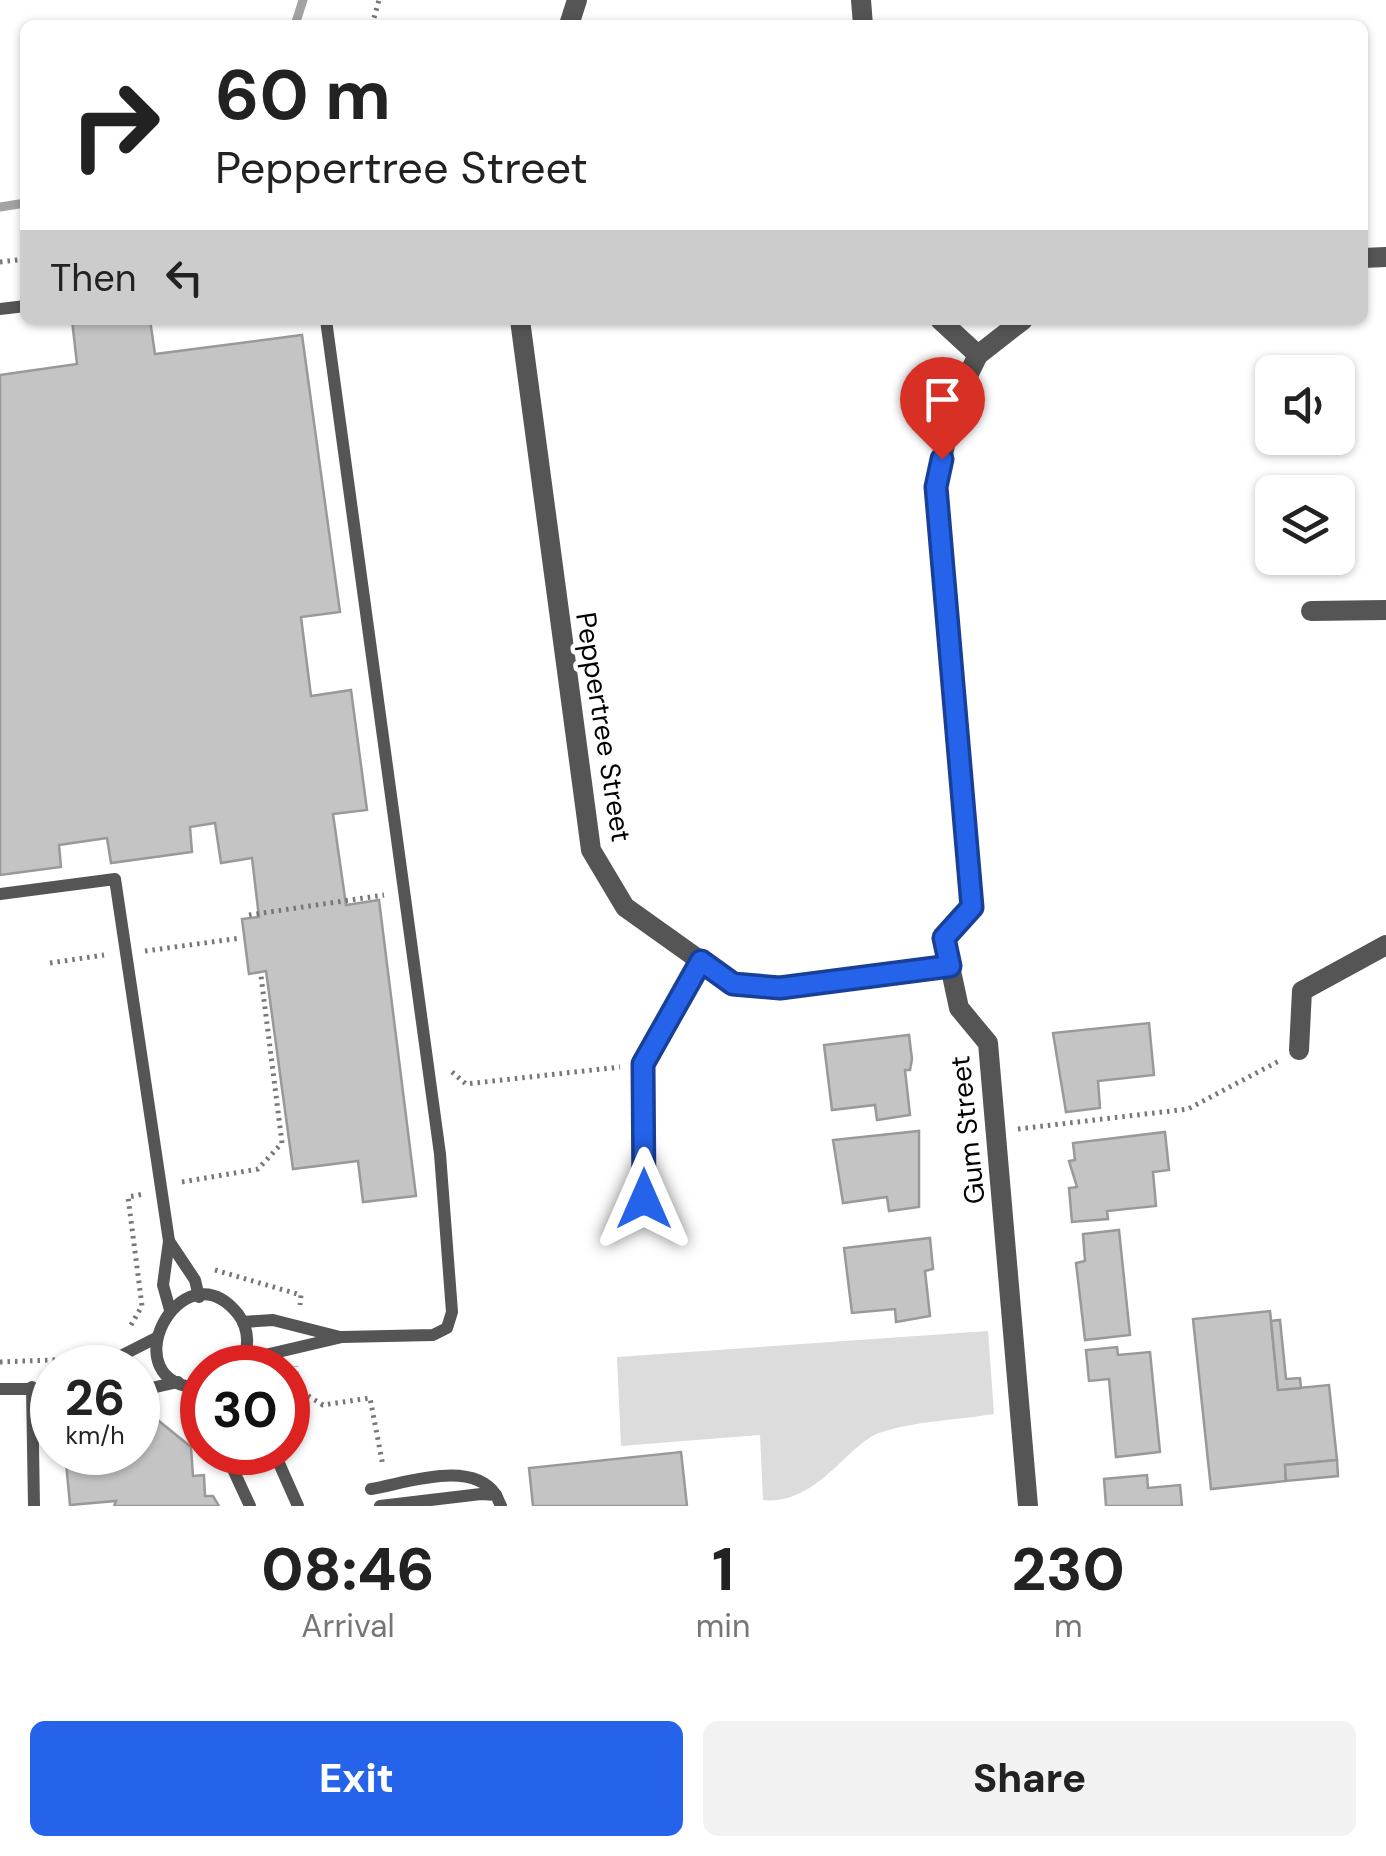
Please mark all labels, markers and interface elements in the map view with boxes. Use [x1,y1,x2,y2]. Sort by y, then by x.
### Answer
text: 60 m [215,50,391,141]
icon: right [50,60,180,190]
text: Peppertree Street [215,138,588,197]
icon: left [157,250,212,305]
text: Then [50,253,137,303]
map controls [1255,355,1355,575]
button: sound [1255,355,1355,455]
pin [900,357,985,460]
icon: arrive [915,372,970,427]
button: layers [1255,475,1355,575]
street label: Peppertree Street [567,610,640,845]
street label: Gum Street [941,1054,994,1206]
position arrow [592,1147,696,1251]
speed limit sign: 30 [180,1345,310,1475]
text: 26 [65,1365,125,1431]
text: km/h [65,1419,125,1452]
text: 08:46 [261,1530,435,1609]
text: 1 [712,1530,734,1609]
text: 230 [1012,1530,1125,1609]
text: Arrival [301,1605,395,1647]
text: min [696,1605,750,1647]
text: m [1054,1605,1082,1647]
button: Exit [30,1721,683,1836]
button: Share [703,1721,1356,1836]

